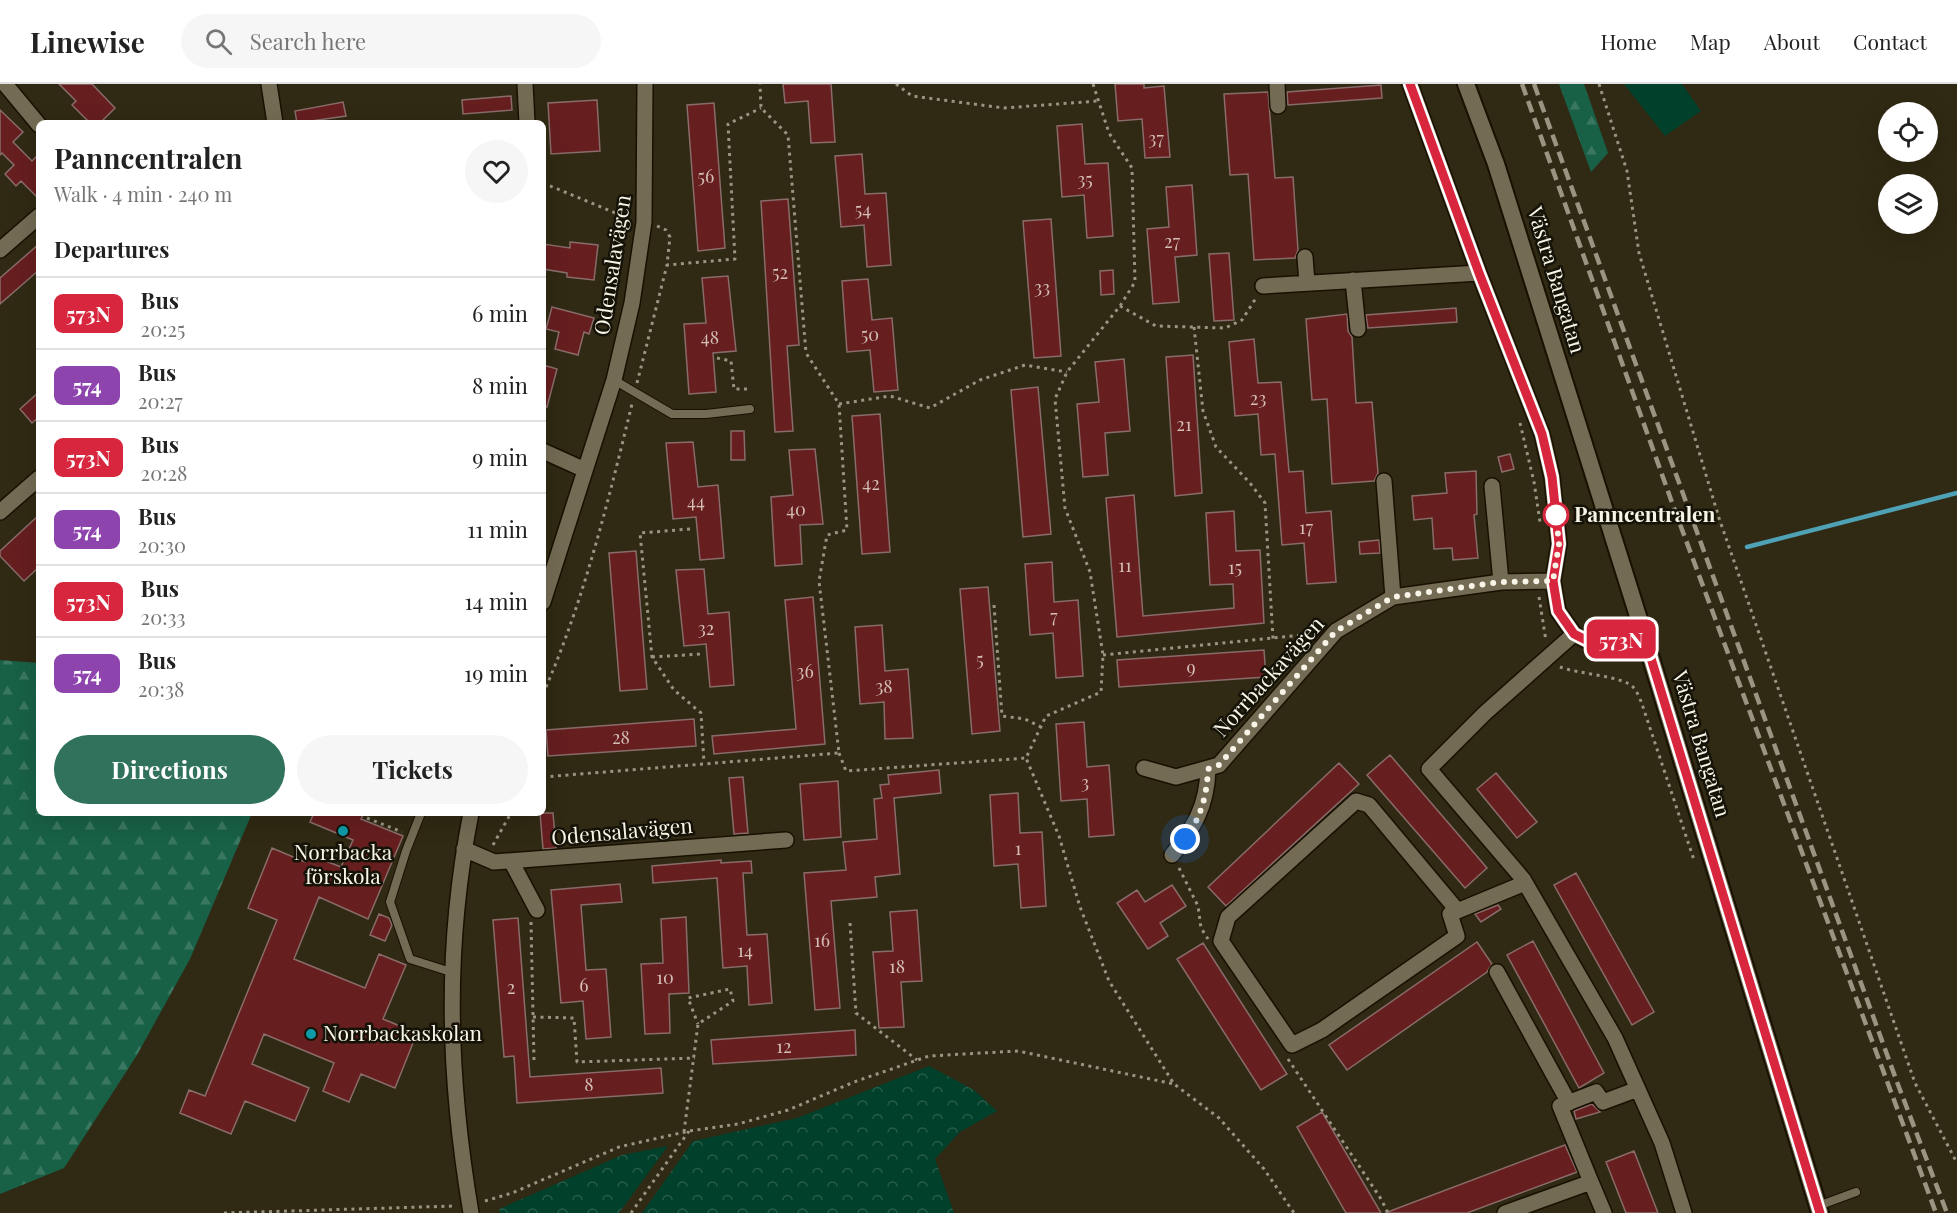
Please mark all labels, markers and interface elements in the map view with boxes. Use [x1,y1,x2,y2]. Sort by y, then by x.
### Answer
search box [181,14,601,68]
text: Linewise [30,23,145,60]
icon: search [202,25,235,58]
text: Search here [250,26,366,56]
text: Home [1601,27,1657,55]
text: Map [1690,27,1731,55]
text: About [1764,27,1820,55]
text: Contact [1853,27,1927,55]
map controls [1878,102,1938,234]
button: locate [1878,102,1938,162]
house number: 37 [1148,126,1164,150]
text: Panncentralen [54,139,243,176]
button: heart [465,140,528,203]
house number: 56 [698,164,714,188]
house number: 35 [1077,167,1093,191]
button: layers [1878,174,1938,234]
text: Walk · 4 min · 240 m [54,180,232,207]
street label: Odensalavägen [586,192,636,337]
house number: 54 [855,197,871,221]
street label: Västra Bangatan [1522,202,1594,357]
house number: 27 [1164,229,1181,253]
text: Departures [54,234,169,264]
house number: 52 [772,260,788,284]
house number: 33 [1034,275,1050,299]
text: Bus [141,285,179,315]
text: 6 min [472,298,528,328]
text: 573N [66,299,111,327]
text: 20:25 [141,315,185,342]
house number: 50 [861,322,879,346]
house number: 48 [701,325,719,349]
text: Bus [138,357,176,387]
text: 8 min [472,370,528,400]
text: 574 [72,371,102,399]
house number: 23 [1250,386,1266,410]
text: 20:27 [138,387,183,414]
house number: 21 [1176,412,1192,436]
text: Bus [141,429,179,459]
text: 9 min [472,442,528,472]
text: 573N [66,443,111,471]
text: 20:28 [141,459,188,486]
house number: 42 [862,471,880,495]
house number: 44 [687,489,705,513]
house number: 40 [786,497,806,521]
place label: Panncentralen [1574,499,1716,527]
text: Bus [138,501,176,531]
marker: Panncentralen [1543,502,1569,528]
text: 11 min [467,514,528,544]
text: 574 [72,515,102,543]
house number: 17 [1299,515,1314,539]
text: 20:30 [138,531,186,558]
house number: 11 [1118,553,1132,577]
house number: 15 [1228,555,1242,579]
text: Bus [141,573,179,603]
text: 14 min [464,586,528,616]
text: 573N [66,587,111,615]
text: 20:33 [141,603,186,630]
house number: 7 [1050,604,1058,628]
street label: Norrbackavägen [1206,609,1329,742]
house number: 32 [698,616,714,640]
line badge: 573N [1579,620,1663,658]
text: 573N [1599,625,1643,653]
text: Bus [138,645,176,675]
house number: 5 [976,647,984,671]
house number: 9 [1186,655,1196,679]
text: 19 min [464,658,528,688]
text: 574 [72,659,102,687]
house number: 36 [796,659,814,683]
street label: Västra Bangatan [1667,666,1739,821]
house number: 38 [875,674,893,698]
text: 20:38 [138,675,184,702]
house number: 28 [612,725,630,749]
button: Directions [54,735,285,804]
button: Tickets [297,735,528,804]
house number: 3 [1081,770,1089,794]
street label: Odensalavägen [550,810,694,850]
marker: Norrbacka förskola [336,824,350,838]
your location [1170,824,1200,854]
house number: 1 [1015,836,1022,860]
place label: Norrbacka förskola [294,837,393,889]
house number: 16 [814,928,830,952]
house number: 14 [737,938,753,962]
house number: 18 [889,954,905,978]
house number: 10 [656,965,674,989]
house number: 6 [579,973,589,997]
house number: 2 [507,975,515,999]
place label: Norrbackaskolan [323,1018,483,1046]
marker: Norrbackaskolan [304,1027,318,1041]
house number: 12 [776,1034,792,1058]
house number: 8 [584,1072,594,1096]

